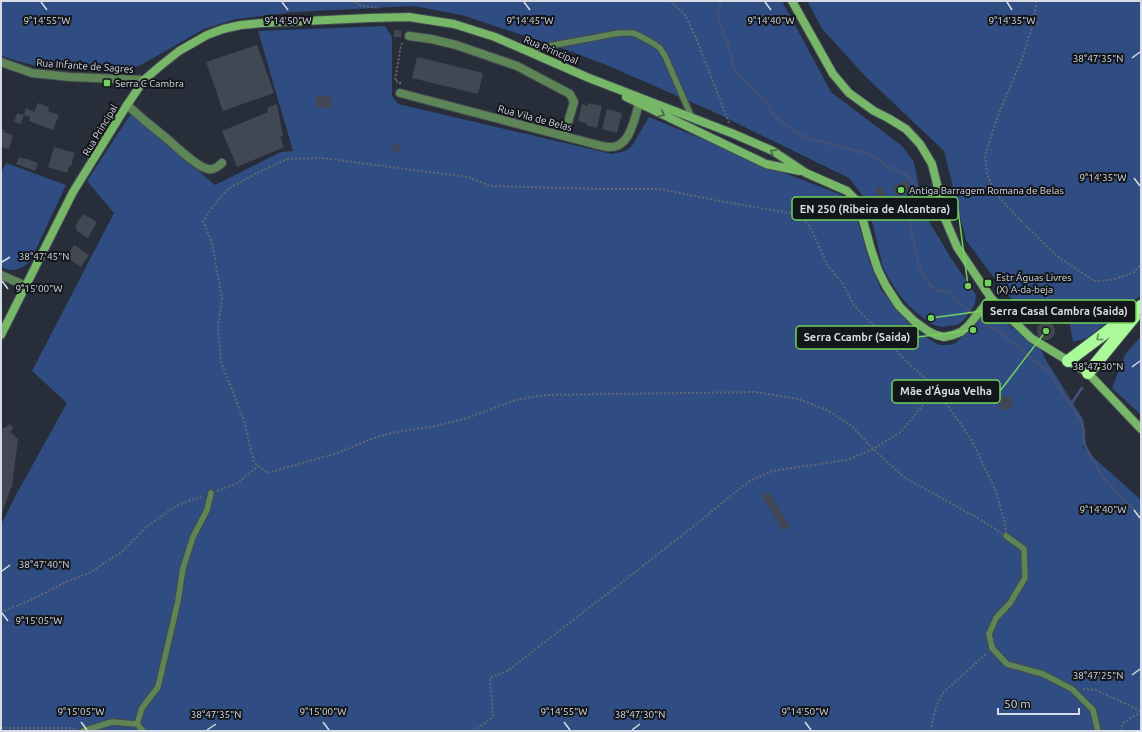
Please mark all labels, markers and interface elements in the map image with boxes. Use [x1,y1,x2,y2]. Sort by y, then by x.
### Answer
text: 9°14'55"W [23,15,71,26]
text: 9°14'50"W [264,15,312,26]
text: 9°14'45"W [506,15,554,26]
text: 9°14'40"W [747,15,795,26]
text: 9°14'35"W [988,15,1036,26]
street label: Rua Principal [522,34,580,67]
text: 38°47'35"N [1073,53,1123,64]
street label: Rua Infante de Sagres [36,57,134,75]
marker: Serra C Cambra [102,78,112,88]
place label: Serra C Cambra [115,78,184,89]
street label: Rua Principal [80,102,120,158]
street label: Rua Vila de Belas [497,103,573,133]
one-way arrow [657,109,665,117]
one-way arrow [770,150,777,157]
text: 9°14'35"W [1079,172,1127,183]
marker: Antiga Barragem Romana de Belas [896,185,906,195]
place label: Antiga Barragem Romana de Belas [909,185,1064,196]
callout: EN 250 (Ribeira de Alcantara) [792,197,958,220]
text: EN 250 (Ribeira de Alcantara) [800,203,950,216]
text: 38°47'45"N [19,251,69,262]
place label: Estr Águas Livres (X) A-da-beja [996,271,1072,295]
marker: Estr Águas Livres (X) A-da-beja [983,278,993,288]
text: 9°15'00"W [15,283,63,294]
callout: Serra Casal Cambra (Saida) [982,300,1136,323]
text: Serra Casal Cambra (Saida) [990,305,1128,318]
callout: Serra Ccambr (Saida) [796,326,918,349]
text: Serra Ccambr (Saida) [804,331,910,344]
one-way arrow [1096,333,1103,340]
text: 38°47'30"N [1073,361,1123,372]
callout: Mãe d'Água Velha [892,380,1000,403]
text: Mãe d'Água Velha [900,384,992,397]
text: 9°14'40"W [1079,504,1127,515]
text: 38°47'40"N [19,559,69,570]
text: 9°15'05"W [15,615,63,626]
text: 38°47'25"N [1073,670,1123,681]
scale bar [998,690,1079,716]
text: 50 m [1004,697,1031,710]
text: 9°15'05"W [57,706,105,717]
text: 9°15'00"W [299,706,347,717]
text: 9°14'55"W [540,706,588,717]
text: 9°14'50"W [781,706,829,717]
text: 38°47'35"N [191,709,241,720]
text: 38°47'30"N [615,709,665,720]

